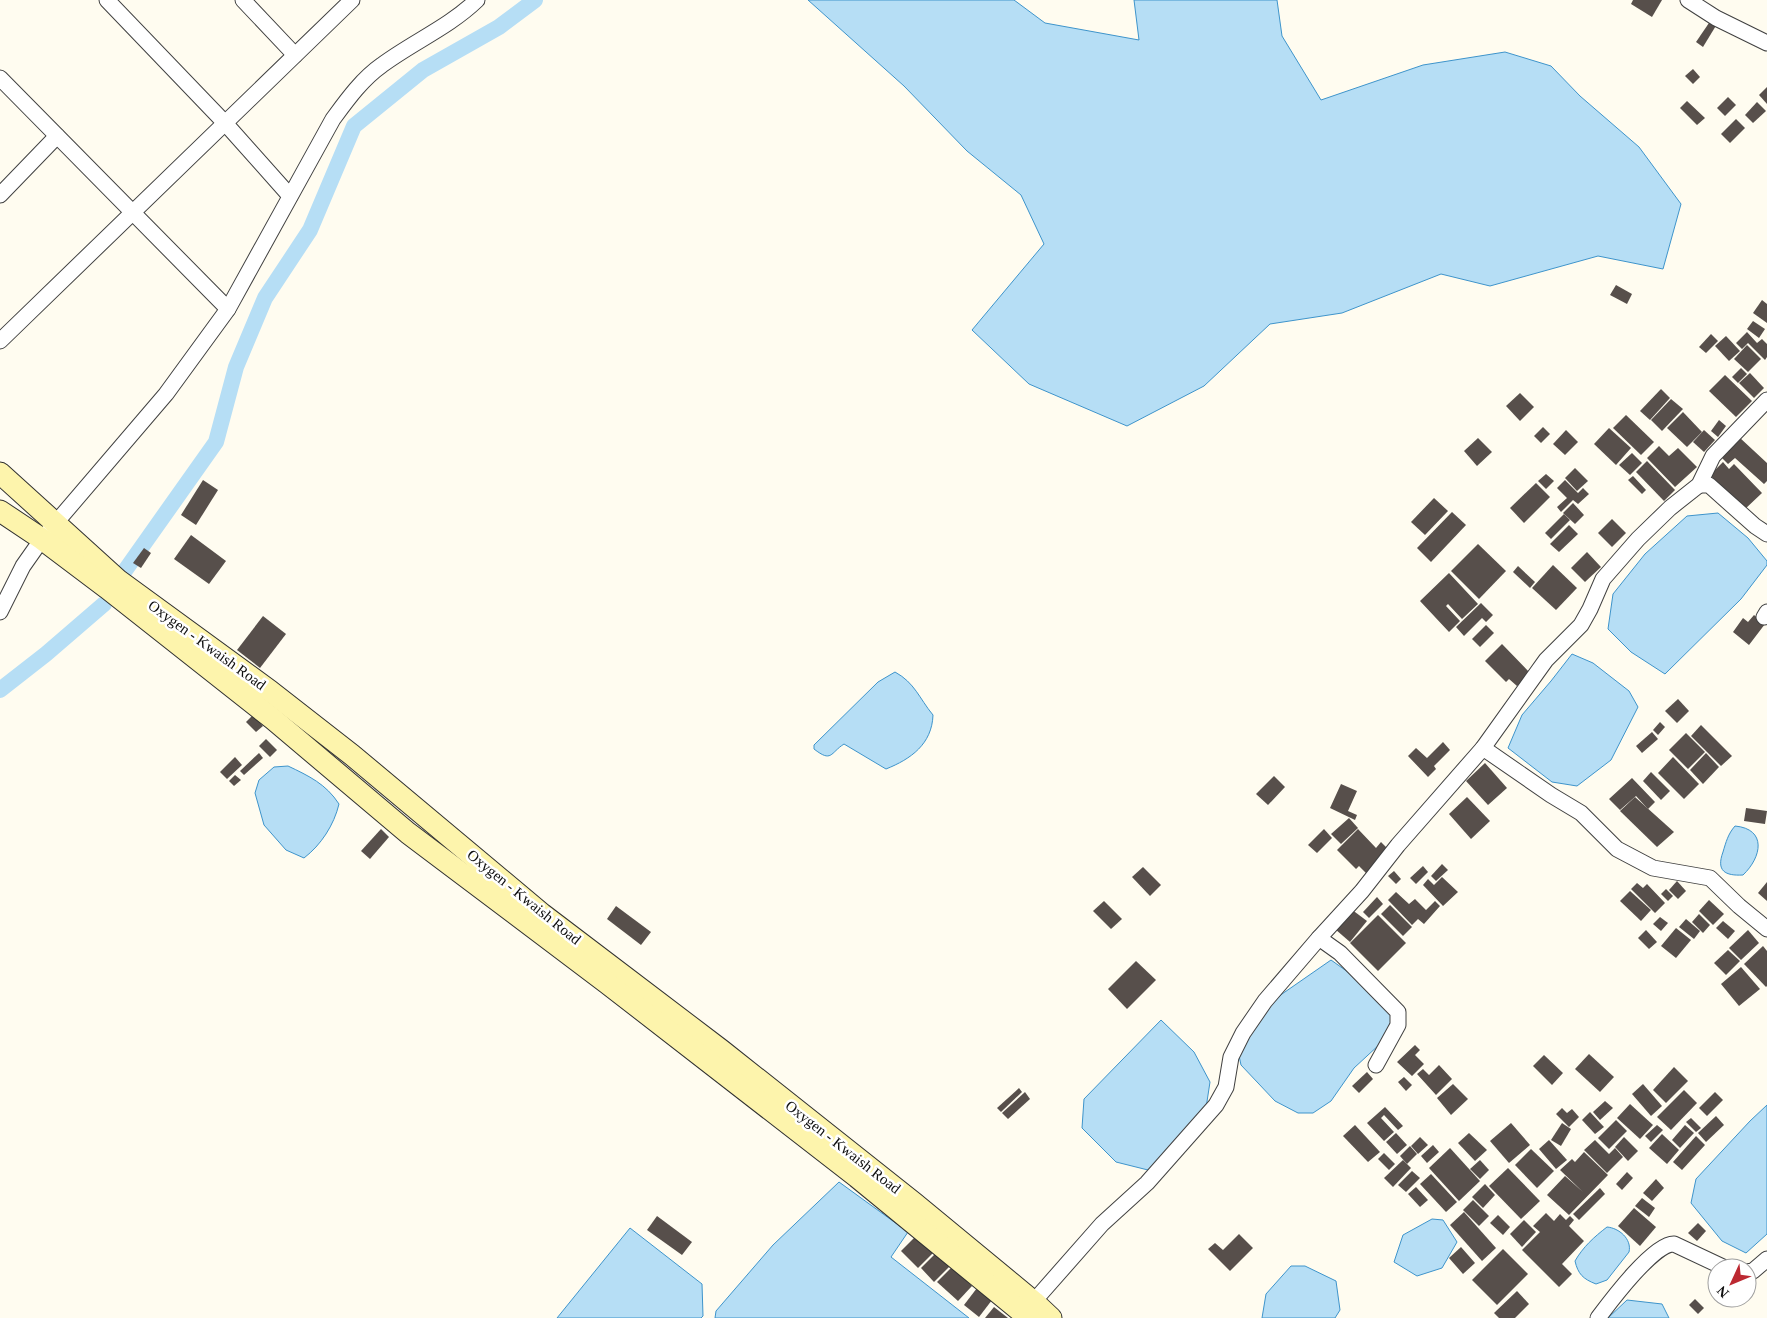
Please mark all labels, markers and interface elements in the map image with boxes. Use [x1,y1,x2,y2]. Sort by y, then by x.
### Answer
street label: Oxygen - Kwaish Road [145,597,269,693]
street label: Oxygen - Kwaish Road [464,846,584,948]
street label: Oxygen - Kwaish Road [782,1097,904,1197]
north arrow [1707,1258,1757,1308]
text: N [1714,1283,1732,1301]

